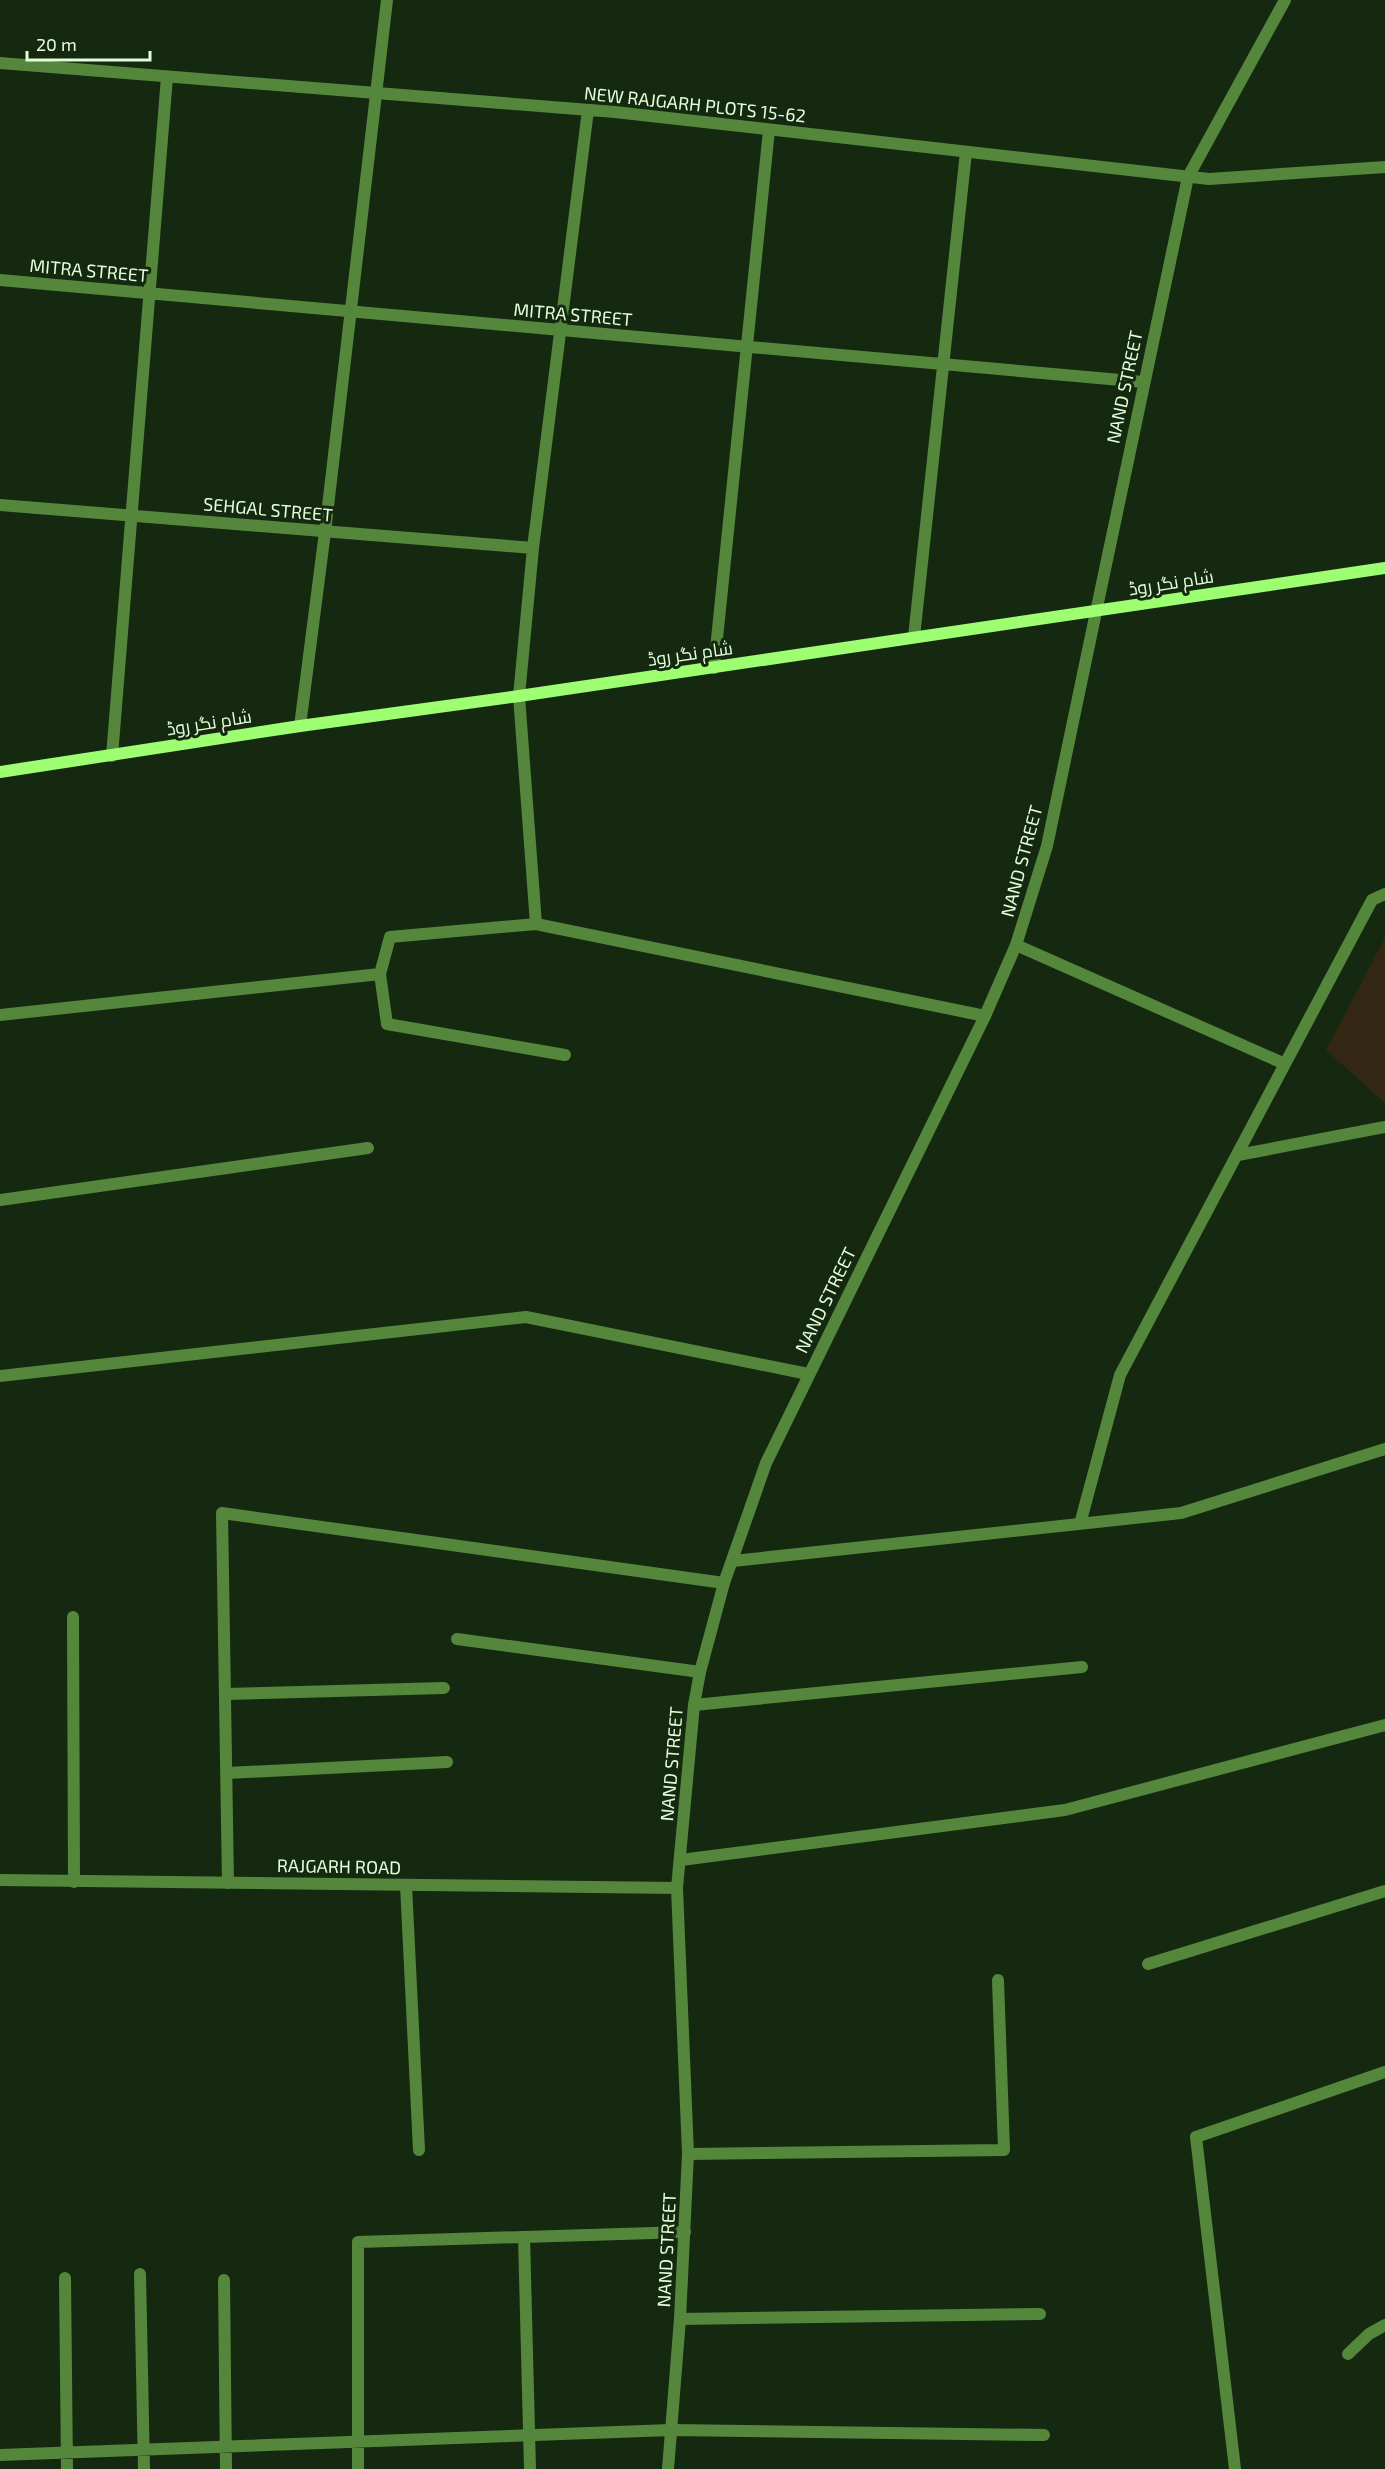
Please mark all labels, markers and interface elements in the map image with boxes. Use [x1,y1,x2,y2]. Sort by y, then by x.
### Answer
scale bar [27,24,150,62]
text: 20 m [36,33,77,55]
street label: NEW RAJGARH PLOTS 15-62 [583,81,807,127]
street label: MITRA STREET [29,254,150,286]
street label: MITRA STREET [513,298,634,330]
street label: NAND STREET [1101,328,1147,445]
street label: SEHGAL STREET [202,492,334,526]
street label: شام نگر روڈ [1127,564,1215,602]
street label: شام نگر روڈ [646,636,734,672]
street label: شام نگر روڈ [165,704,253,742]
street label: NAND STREET [996,802,1047,919]
street label: NAND STREET [790,1243,860,1356]
street label: NAND STREET [655,1705,687,1822]
street label: RAJGARH ROAD [277,1854,401,1878]
street label: NAND STREET [652,2192,680,2308]

